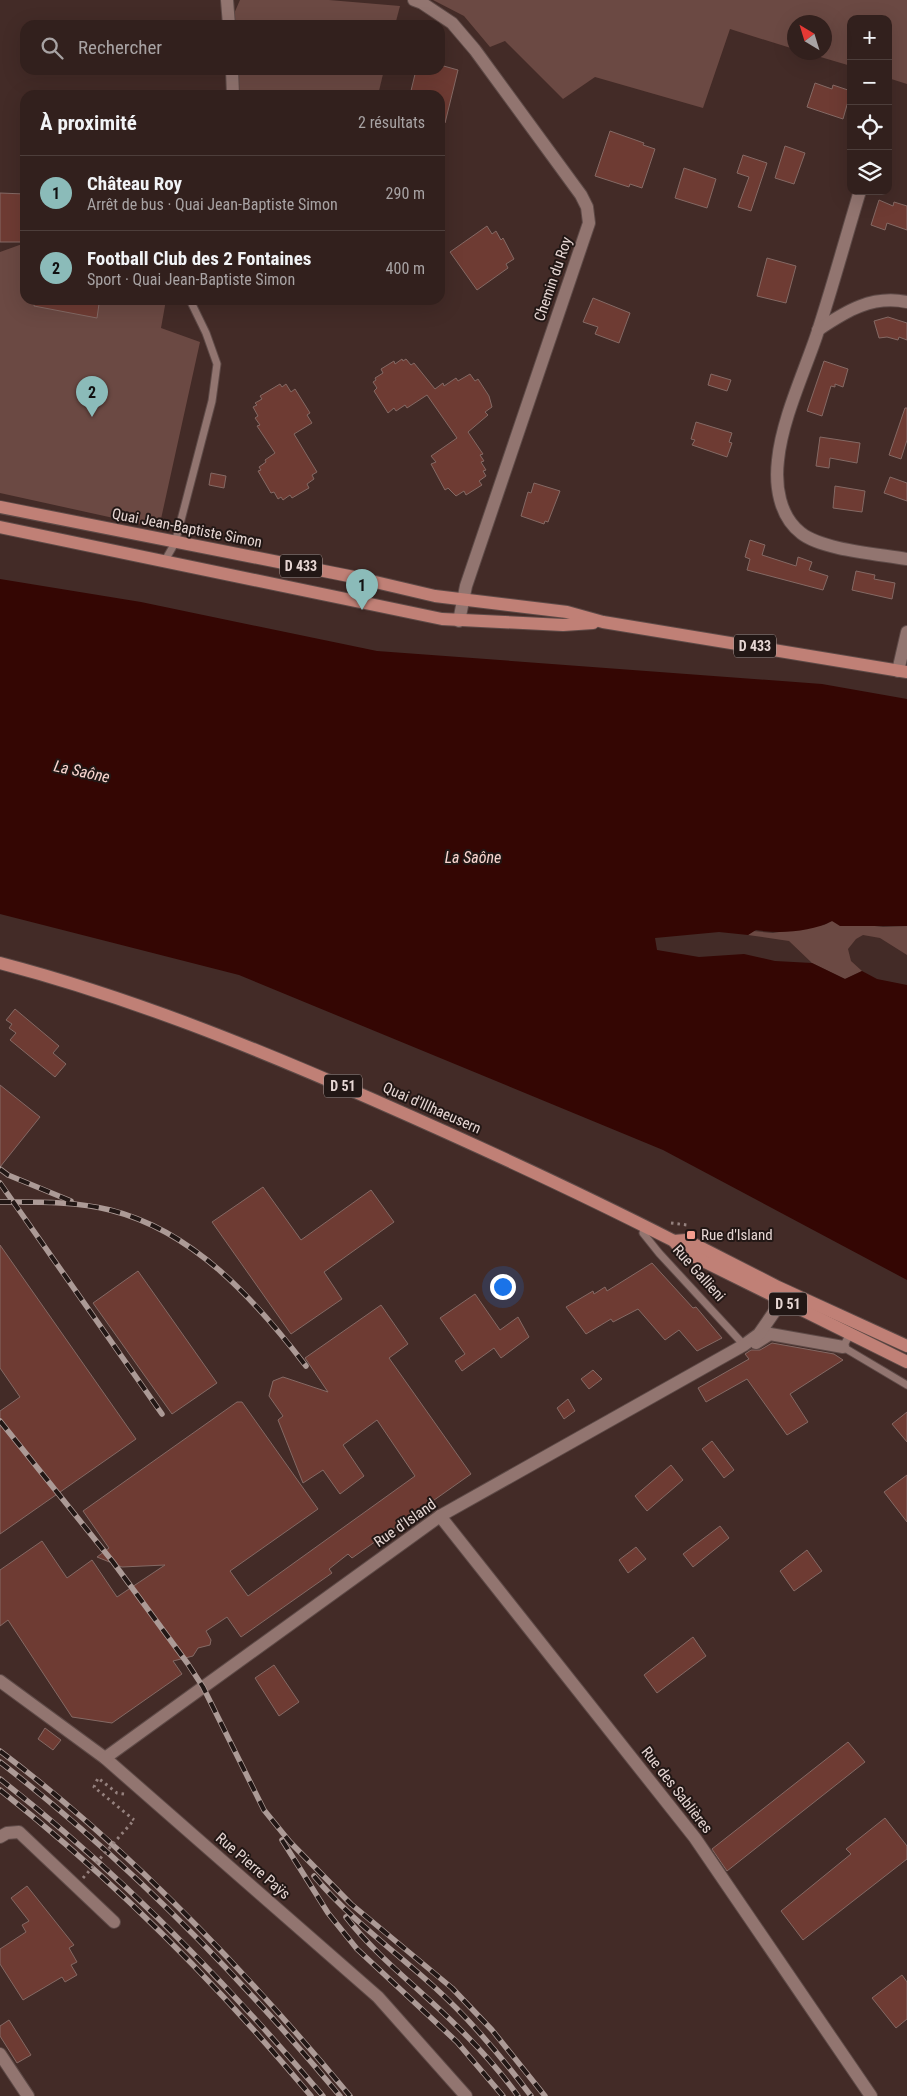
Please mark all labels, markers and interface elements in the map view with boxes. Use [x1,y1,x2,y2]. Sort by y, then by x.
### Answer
north arrow [787,15,832,60]
map controls [847,15,892,195]
button: + [847,15,892,60]
search box [20,20,445,75]
icon: search [38,34,66,62]
text: Rechercher [78,36,162,59]
button: − [847,60,892,105]
button: locate [847,105,892,150]
text: À proximité [40,111,137,135]
text: 2 résultats [358,113,425,132]
button: layers [847,150,892,195]
text: Château Roy [87,172,182,195]
text: 1 [52,184,60,203]
text: 290 m [386,184,425,203]
text: Arrêt de bus · Quai Jean-Baptiste Simon [87,195,338,214]
street label: Chemin du Roy [530,234,576,324]
text: Football Club des 2 Fontaines [87,247,311,270]
text: 2 [52,259,60,278]
text: 400 m [386,259,425,278]
text: Sport · Quai Jean-Baptiste Simon [87,270,295,289]
pin: 2 [76,376,108,417]
street label: Quai Jean-Baptiste Simon [110,505,264,551]
road number: D 433 [280,554,322,578]
pin: 1 [346,569,378,610]
road number: D 433 [734,634,776,658]
water label: La Saône [52,756,112,787]
water label: La Saône [445,848,501,867]
road number: D 51 [324,1074,362,1098]
street label: Quai d'Illhaeusern [380,1078,484,1138]
place label: Rue d'Island [701,1226,773,1244]
marker: Rue d'Island [685,1229,697,1241]
street label: Rue Gallieni [669,1241,729,1305]
your location [490,1274,516,1300]
road number: D 51 [769,1292,807,1316]
street label: Rue d'Island [370,1495,440,1551]
street label: Rue des Sablières [638,1743,717,1837]
street label: Rue Pierre Paÿs [212,1829,294,1903]

